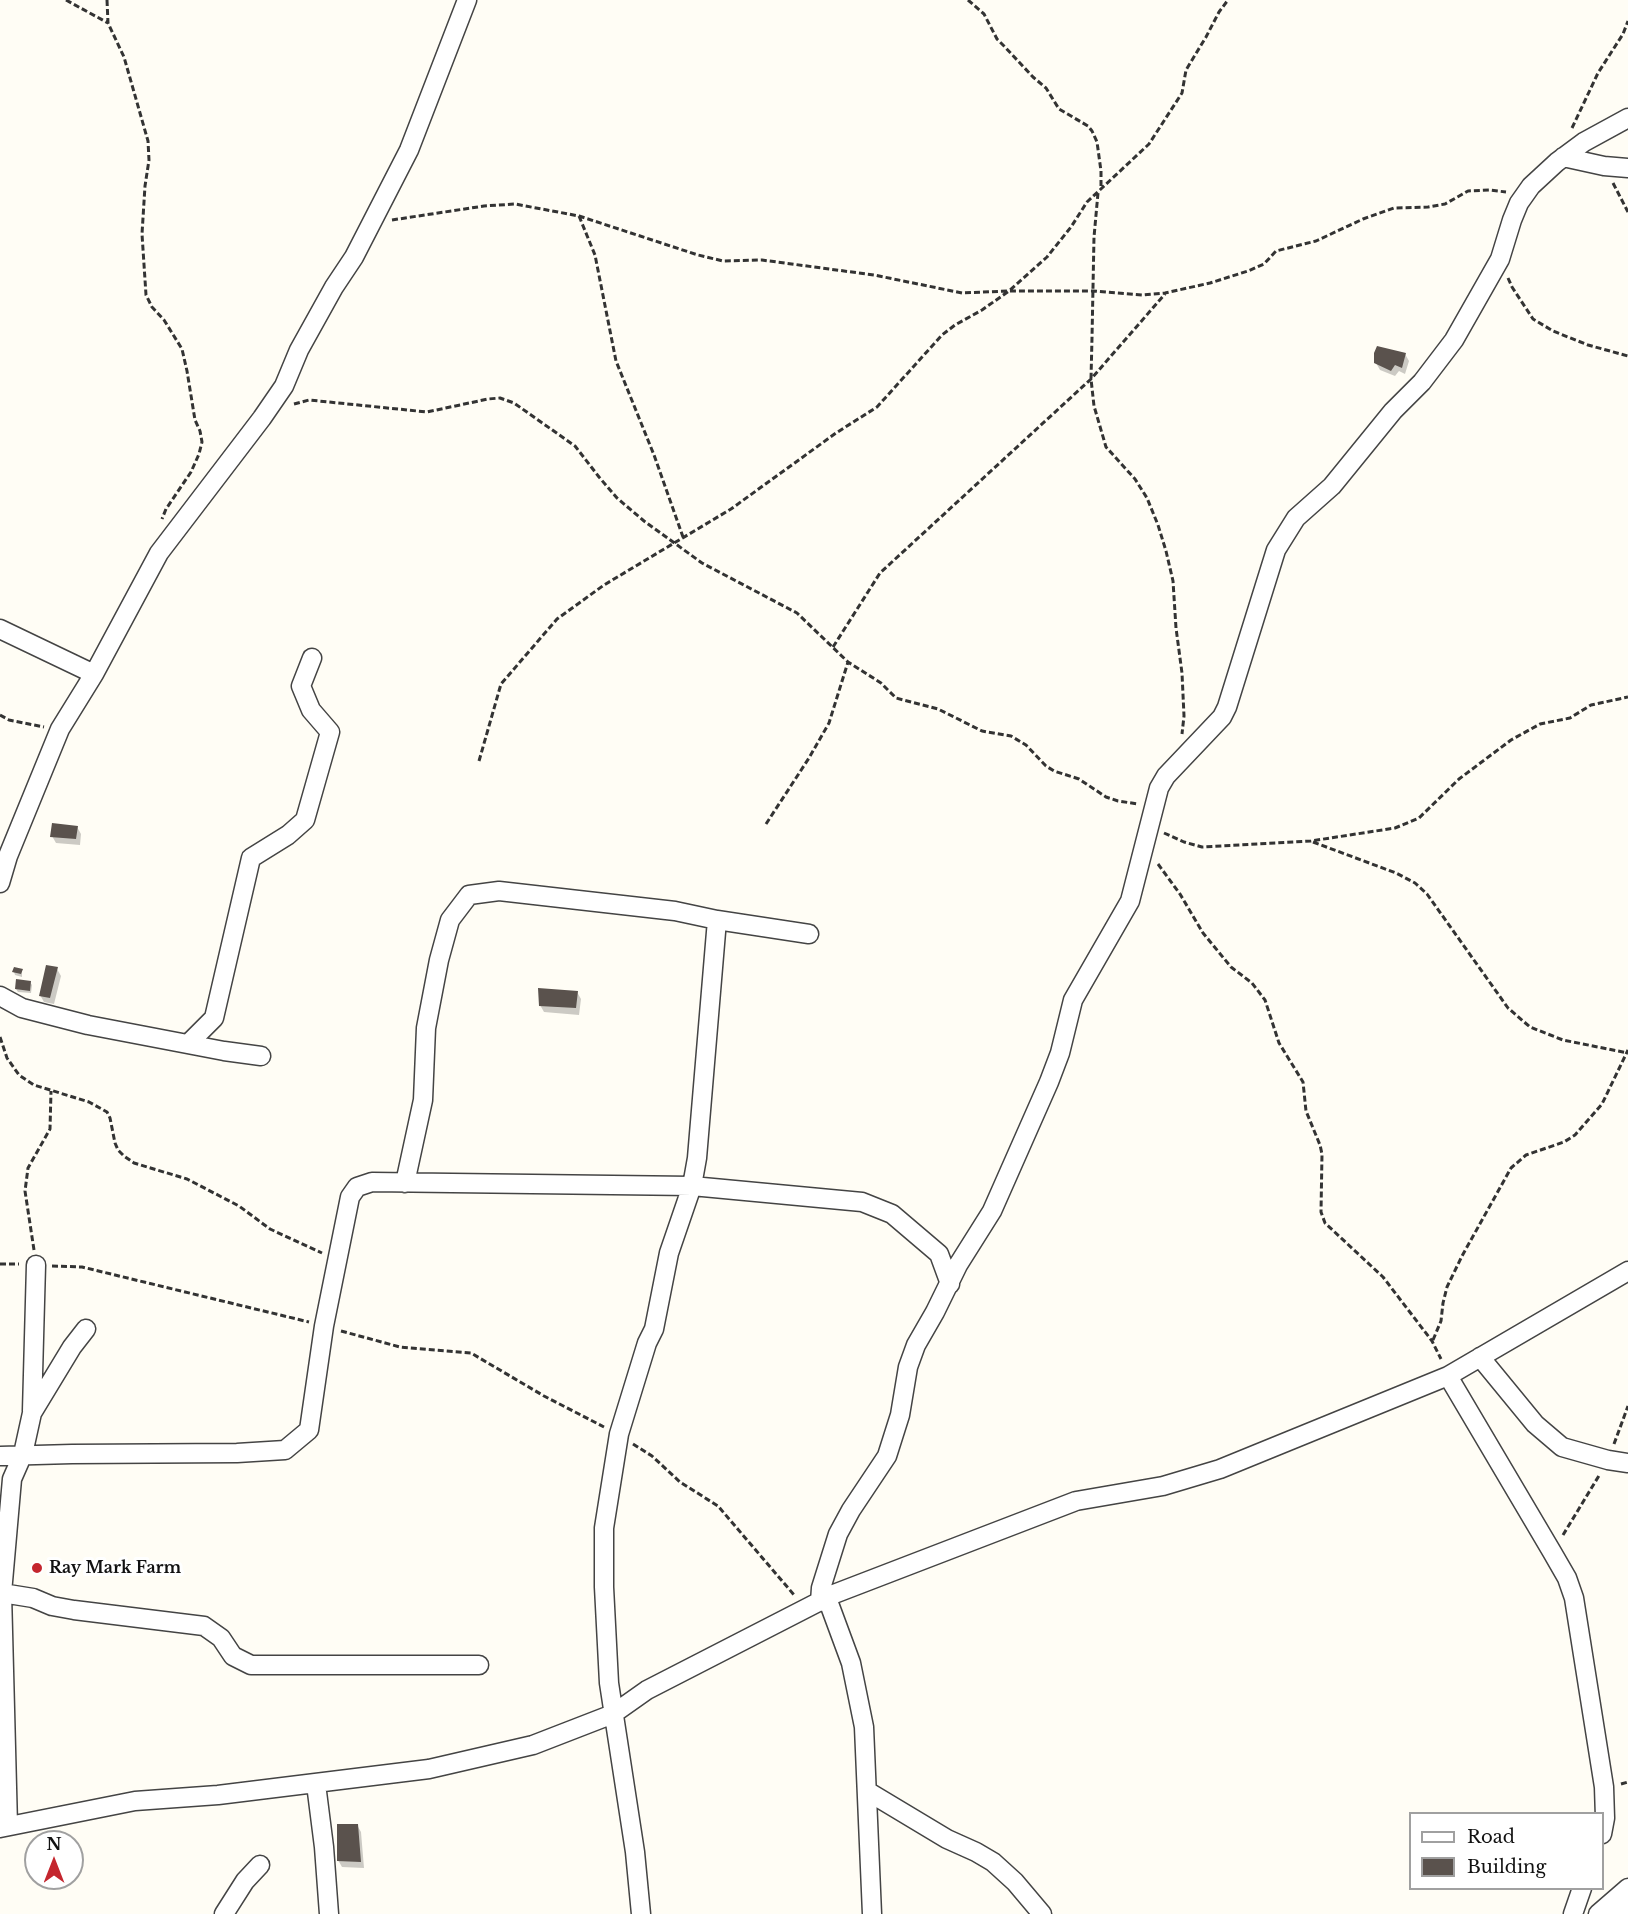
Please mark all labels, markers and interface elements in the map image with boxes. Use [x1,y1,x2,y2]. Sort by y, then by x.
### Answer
place label: Ray Mark Farm [49,1558,181,1578]
marker: Ray Mark Farm [30,1561,44,1575]
legend [1409,1812,1604,1890]
text: Road [1467,1826,1515,1848]
north arrow [24,1830,84,1890]
text: N [46,1834,62,1854]
text: Building [1467,1856,1546,1878]

